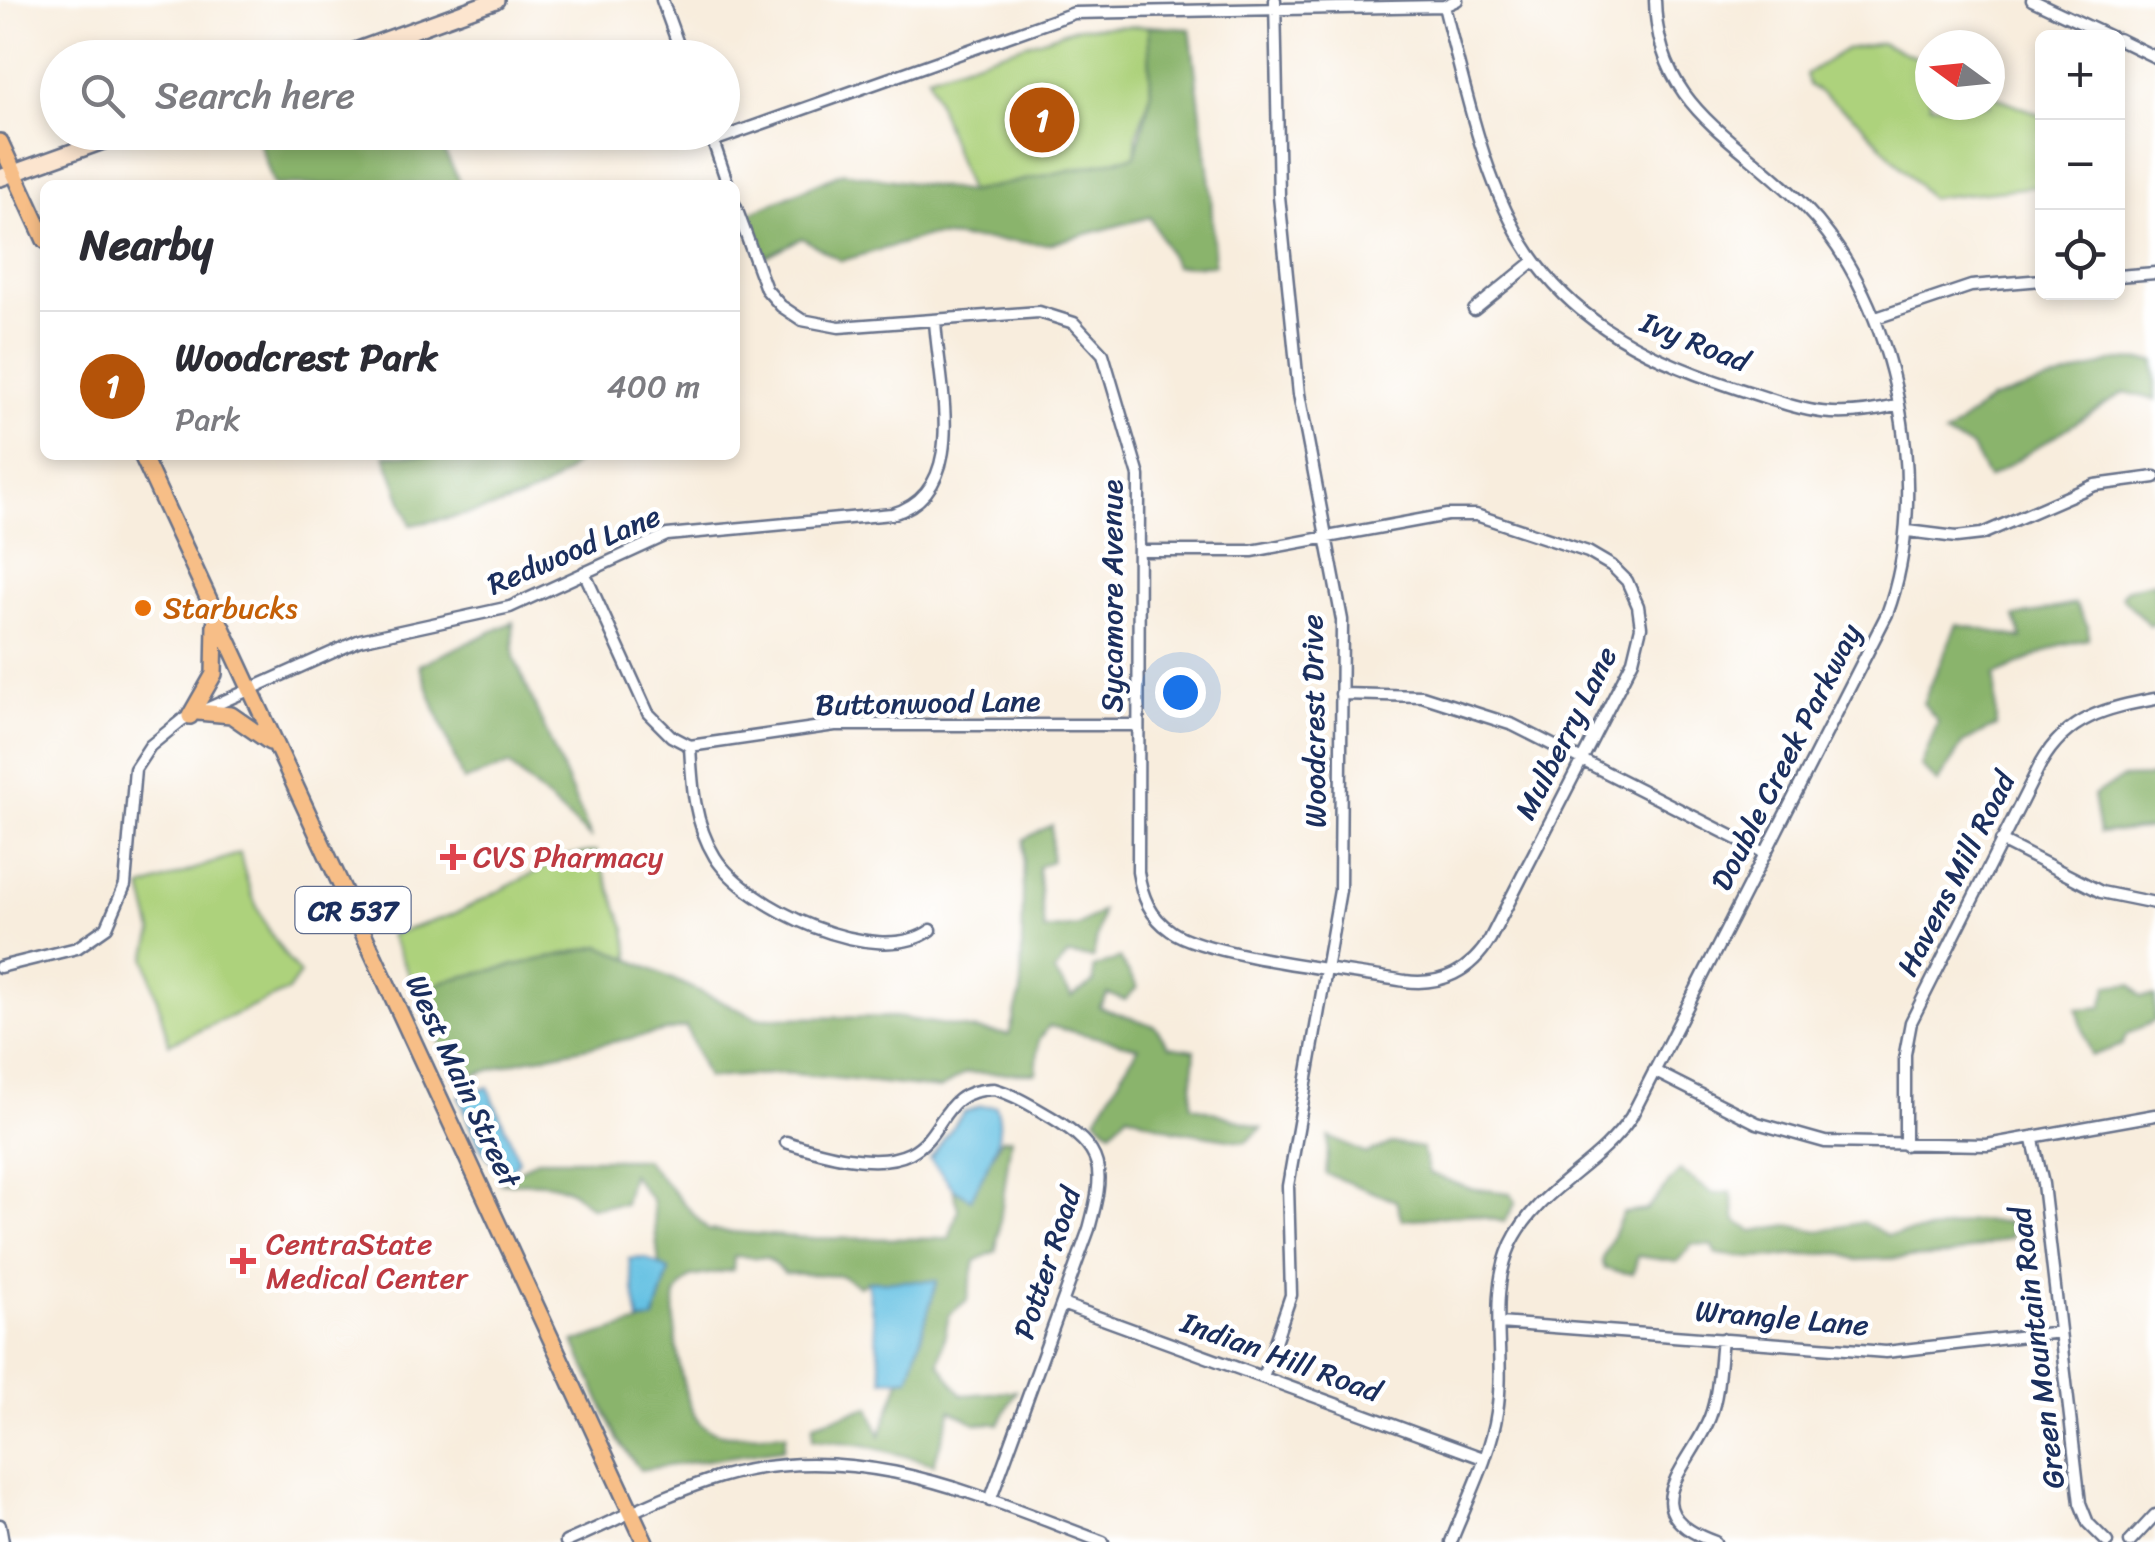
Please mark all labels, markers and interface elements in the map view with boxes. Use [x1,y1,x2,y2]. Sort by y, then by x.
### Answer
north arrow [1915,30,2005,120]
map controls [2035,30,2125,300]
button: + [2035,30,2125,120]
search box [40,40,740,150]
text: Search here [155,62,355,129]
icon: search [75,68,130,123]
pin: 1 [1010,82,1074,158]
button: − [2035,120,2125,210]
text: Nearby [80,208,213,282]
button: locate [2035,210,2125,300]
street label: Ivy Road [1631,295,1760,389]
text: Woodcrest Park [175,324,438,391]
text: 1 [106,358,119,415]
text: 400 m [607,358,700,415]
text: Park [175,391,241,448]
street label: Sycamore Avenue [1085,479,1139,713]
street label: Redwood Lane [479,489,669,611]
place label: Starbucks [163,581,298,635]
marker: Starbucks [132,597,154,619]
street label: Double Creek Parkway [1695,613,1877,900]
street label: Woodcrest Drive [1285,614,1343,828]
street label: Mulberry Lane [1499,636,1633,830]
your location [1155,667,1206,718]
street label: Buttonwood Lane [815,674,1041,732]
street label: Havens Mill Road [1881,760,2032,986]
place label: CVS Pharmacy [473,830,664,884]
marker: CVS Pharmacy [442,846,464,868]
road number: CR 537 [296,887,410,933]
street label: West Main Street [390,965,537,1199]
street label: Potter Road [997,1178,1098,1346]
street label: Green Mountain Road [1993,1202,2081,1492]
place label: CentraState Medical Center [266,1217,469,1305]
marker: CentraState Medical Center [230,1248,256,1274]
street label: Wrangle Lane [1693,1284,1871,1352]
street label: Indian Hill Road [1172,1295,1391,1419]

